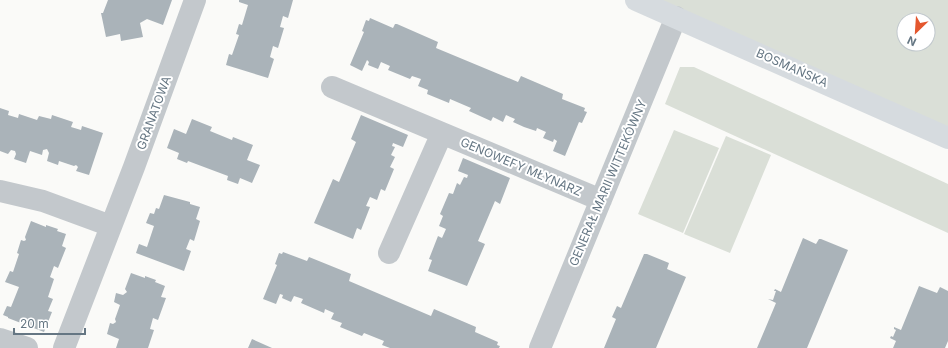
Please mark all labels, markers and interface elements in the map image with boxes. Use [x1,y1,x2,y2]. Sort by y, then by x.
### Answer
north arrow [896,12,936,52]
text: N [905,33,919,49]
street label: BOSMAŃSKA [754,45,830,90]
street label: GRANATOWA [133,74,174,152]
street label: GENERAŁ MARII WITTEKÓWNY [566,97,649,268]
street label: GENOWEFY MŁYNARZ [458,134,584,199]
scale bar [14,310,85,336]
text: 20 m [20,316,49,331]

